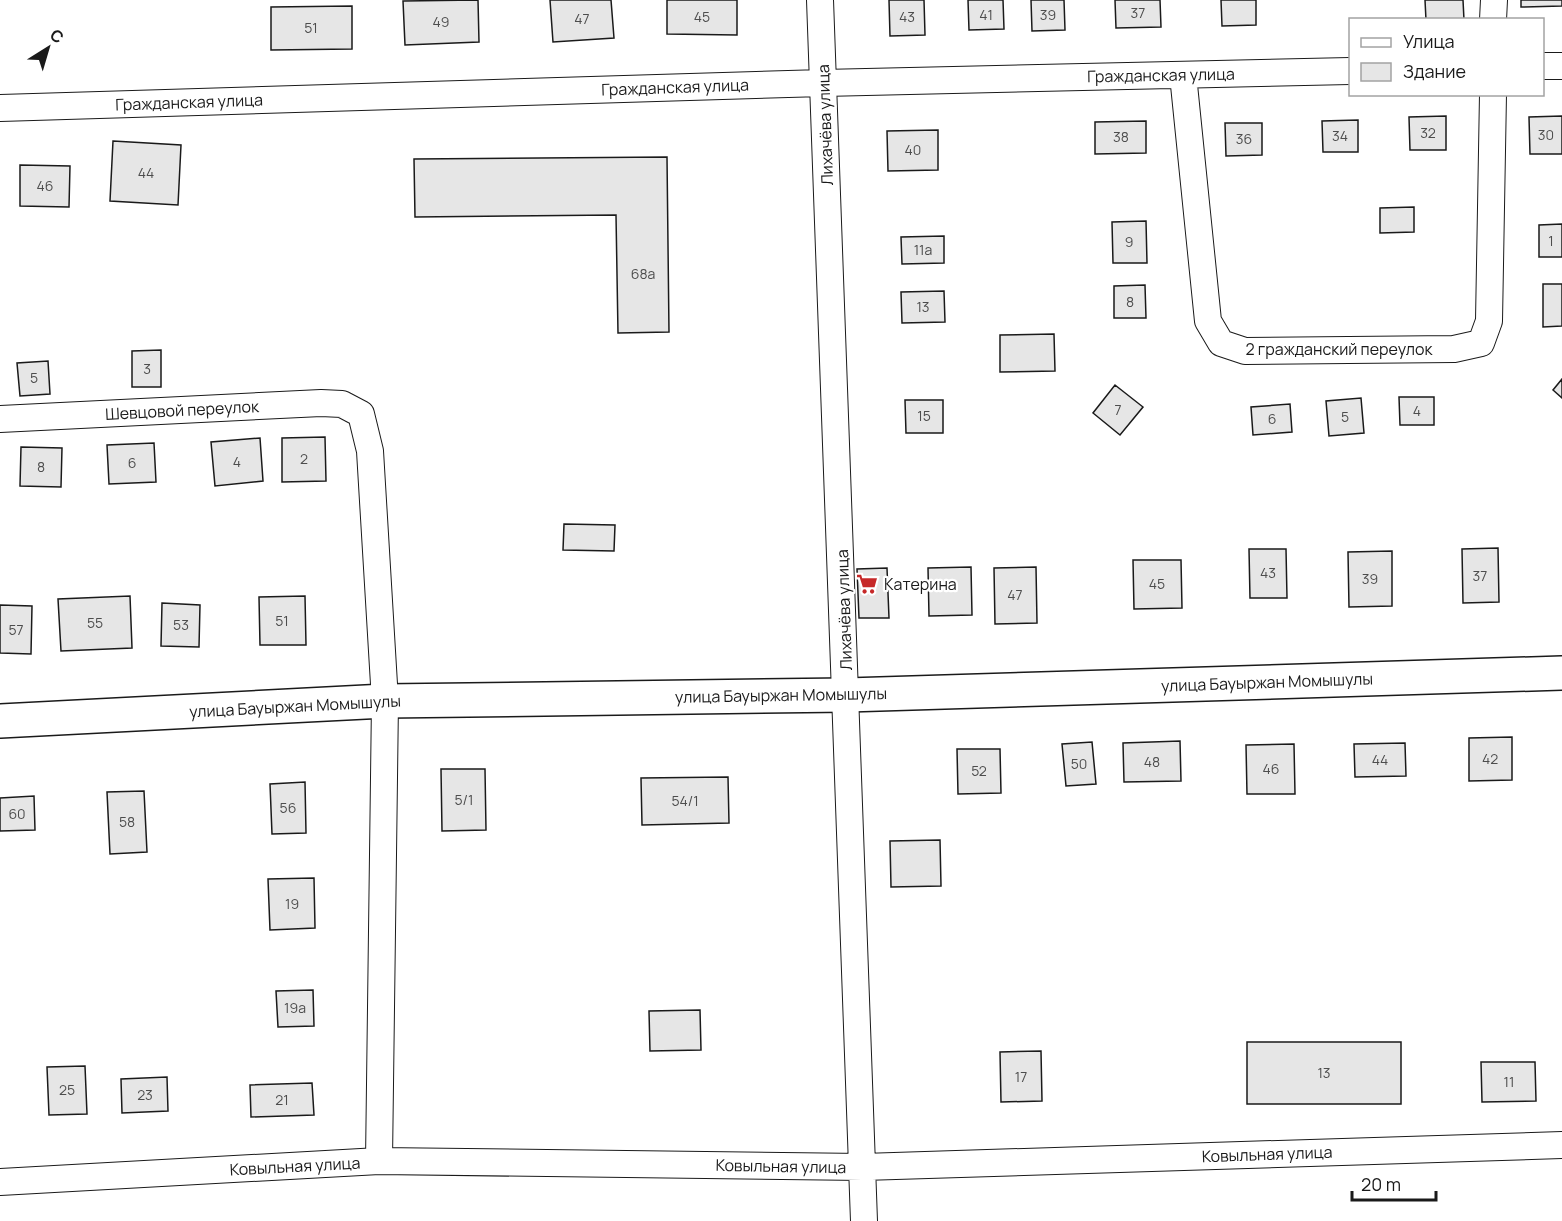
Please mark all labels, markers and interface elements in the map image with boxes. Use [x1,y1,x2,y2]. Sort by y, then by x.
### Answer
house number: 37 [1131,3,1145,22]
house number: 41 [979,5,993,24]
house number: 39 [1040,5,1056,24]
house number: 45 [694,7,710,26]
house number: 43 [899,7,915,26]
house number: 47 [574,9,590,28]
house number: 49 [433,12,449,31]
north arrow [18,18,78,78]
house number: 51 [304,18,318,37]
legend [1349,18,1544,96]
text: С [46,24,69,48]
text: Улица [1403,29,1455,53]
text: Здание [1403,59,1466,83]
street label: Гражданская улица [1087,63,1235,87]
street label: Лихачёва улица [812,64,838,186]
street label: Гражданская улица [601,73,749,101]
street label: Гражданская улица [115,88,263,116]
house number: 32 [1420,123,1436,142]
house number: 30 [1538,125,1554,144]
house number: 34 [1332,126,1348,145]
house number: 38 [1113,127,1129,146]
house number: 36 [1236,129,1252,148]
house number: 40 [905,140,921,159]
house number: 44 [138,163,154,182]
house number: 46 [37,176,53,195]
house number: 1 [1548,231,1554,250]
house number: 9 [1125,232,1133,251]
house number: 11а [914,240,932,259]
house number: 68а [631,264,655,283]
house number: 8 [1126,292,1134,311]
house number: 13 [916,297,930,316]
street label: 2 гражданский переулок [1246,338,1434,360]
house number: 3 [143,359,151,378]
house number: 5 [30,368,38,387]
street label: Шевцовой переулок [105,395,261,425]
house number: 7 [1114,400,1122,419]
house number: 4 [1413,401,1421,420]
house number: 15 [917,406,931,425]
house number: 5 [1341,407,1349,426]
house number: 6 [1268,409,1276,428]
house number: 2 [300,449,308,468]
house number: 4 [233,452,241,471]
house number: 6 [128,453,136,472]
house number: 8 [37,457,45,476]
street label: Лихачёва улица [831,549,857,671]
house number: 43 [1260,563,1276,582]
house number: 37 [1473,566,1487,585]
house number: 39 [1362,569,1378,588]
supermarket icon: Катерина [855,572,879,596]
place label: Катерина [884,573,957,595]
house number: 45 [1149,574,1165,593]
house number: 47 [1007,585,1023,604]
house number: 51 [275,611,289,630]
house number: 55 [87,613,103,632]
house number: 53 [173,615,189,634]
house number: 57 [8,620,24,639]
street label: улица Бауыржан Момышулы [1161,667,1373,697]
street label: улица Бауыржан Момышулы [675,682,887,708]
street label: улица Бауыржан Момышулы [189,689,401,723]
house number: 42 [1482,749,1498,768]
house number: 44 [1372,750,1388,769]
house number: 48 [1144,752,1160,771]
house number: 50 [1071,754,1087,773]
house number: 46 [1263,759,1279,778]
house number: 52 [971,761,987,780]
house number: 5/1 [455,790,473,809]
house number: 54/1 [671,791,699,810]
house number: 56 [280,798,296,817]
house number: 60 [8,804,26,823]
house number: 58 [119,812,135,831]
house number: 19 [285,894,299,913]
house number: 19а [284,998,306,1017]
house number: 13 [1317,1063,1331,1082]
house number: 17 [1015,1067,1027,1086]
house number: 11 [1504,1072,1514,1091]
house number: 25 [59,1080,75,1099]
house number: 23 [137,1085,153,1104]
house number: 21 [275,1090,289,1109]
street label: Ковыльная улица [1201,1141,1333,1167]
street label: Ковыльная улица [229,1152,361,1180]
street label: Ковыльная улица [715,1154,847,1178]
scale bar [1352,1164,1436,1202]
text: 20 m [1361,1172,1401,1196]

